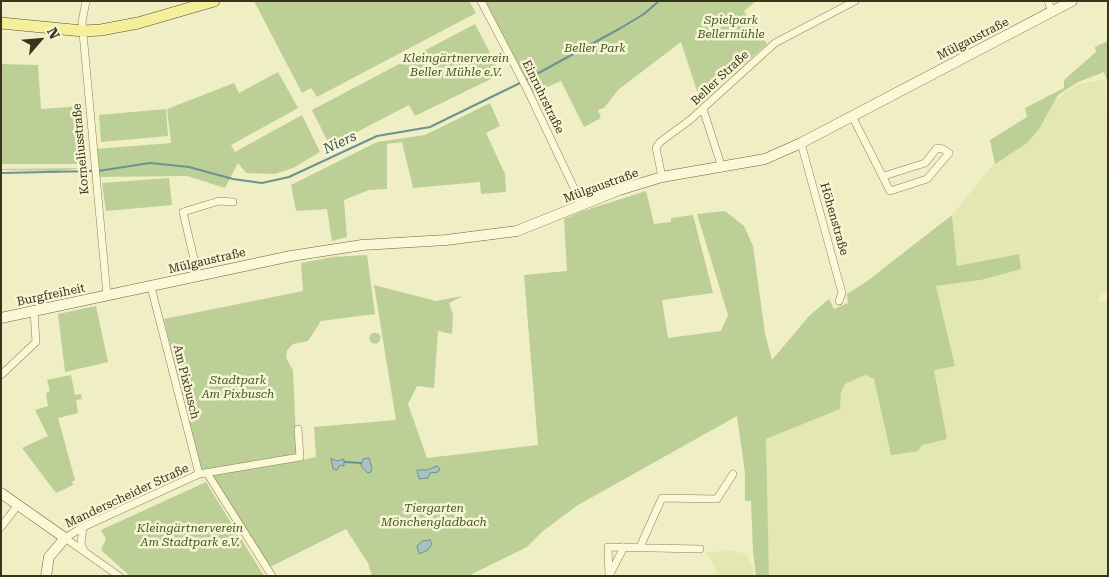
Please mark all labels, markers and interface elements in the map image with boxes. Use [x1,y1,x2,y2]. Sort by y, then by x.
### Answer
park label: Spielpark Bellermühle [697,13,765,41]
north arrow [15,15,65,65]
street label: Mülgaustraße [935,15,1011,63]
text: N [44,25,63,42]
park label: Beller Park [564,41,626,55]
street label: Beller Straße [688,48,752,108]
park label: Kleingärtnerverein Beller Mühle e.V. [403,51,509,79]
street label: Einruhrstraße [519,58,567,136]
street label: Korneliusstraße [70,103,92,195]
water label: Niers [321,128,359,158]
street label: Mülgaustraße [562,166,640,206]
street label: Höhenstraße [817,181,851,257]
street label: Mülgaustraße [167,245,247,277]
street label: Burgfreiheit [16,281,86,309]
street label: Am Pixbusch [170,343,202,421]
park label: Stadtpark Am Pixbusch [202,373,274,401]
street label: Manderscheider Straße [63,461,191,531]
park label: Tiergarten Mönchengladbach [381,501,487,529]
park label: Kleingärtnerverein Am Stadtpark e.V. [137,521,243,549]

